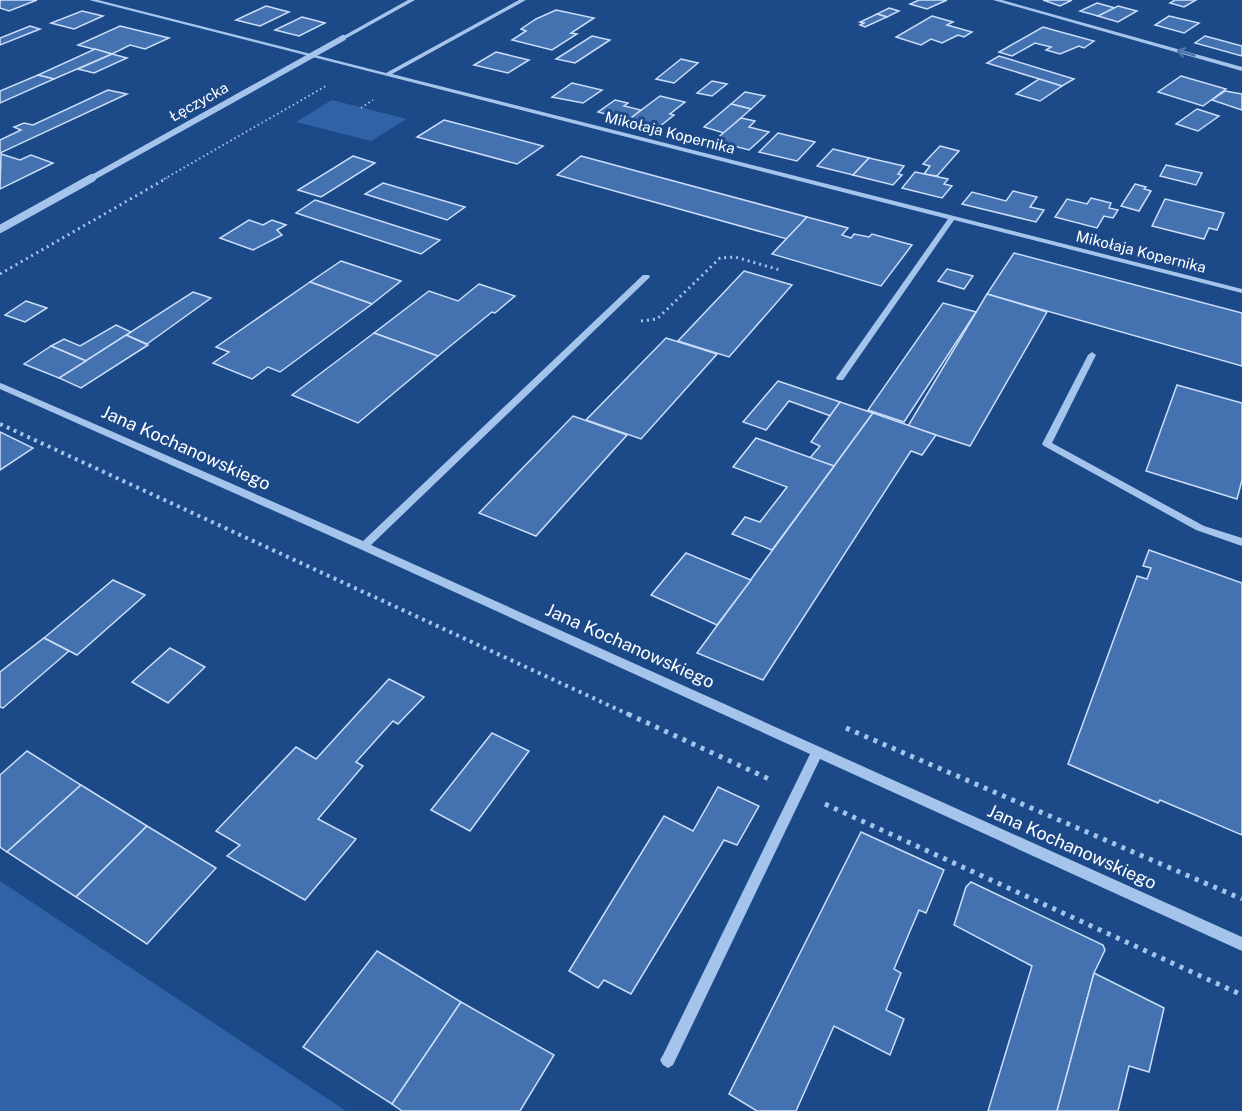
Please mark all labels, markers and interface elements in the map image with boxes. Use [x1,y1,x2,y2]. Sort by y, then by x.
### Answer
one-way arrow [1177,47,1196,58]
street label: Łęczycka [166,79,231,125]
street label: Mikołaja Kopernika [603,108,737,157]
street label: Mikołaja Kopernika [1074,227,1208,276]
street label: Jana Kochanowskiego [98,401,274,494]
street label: Jana Kochanowskiego [542,599,718,692]
street label: Jana Kochanowskiego [984,800,1160,893]

